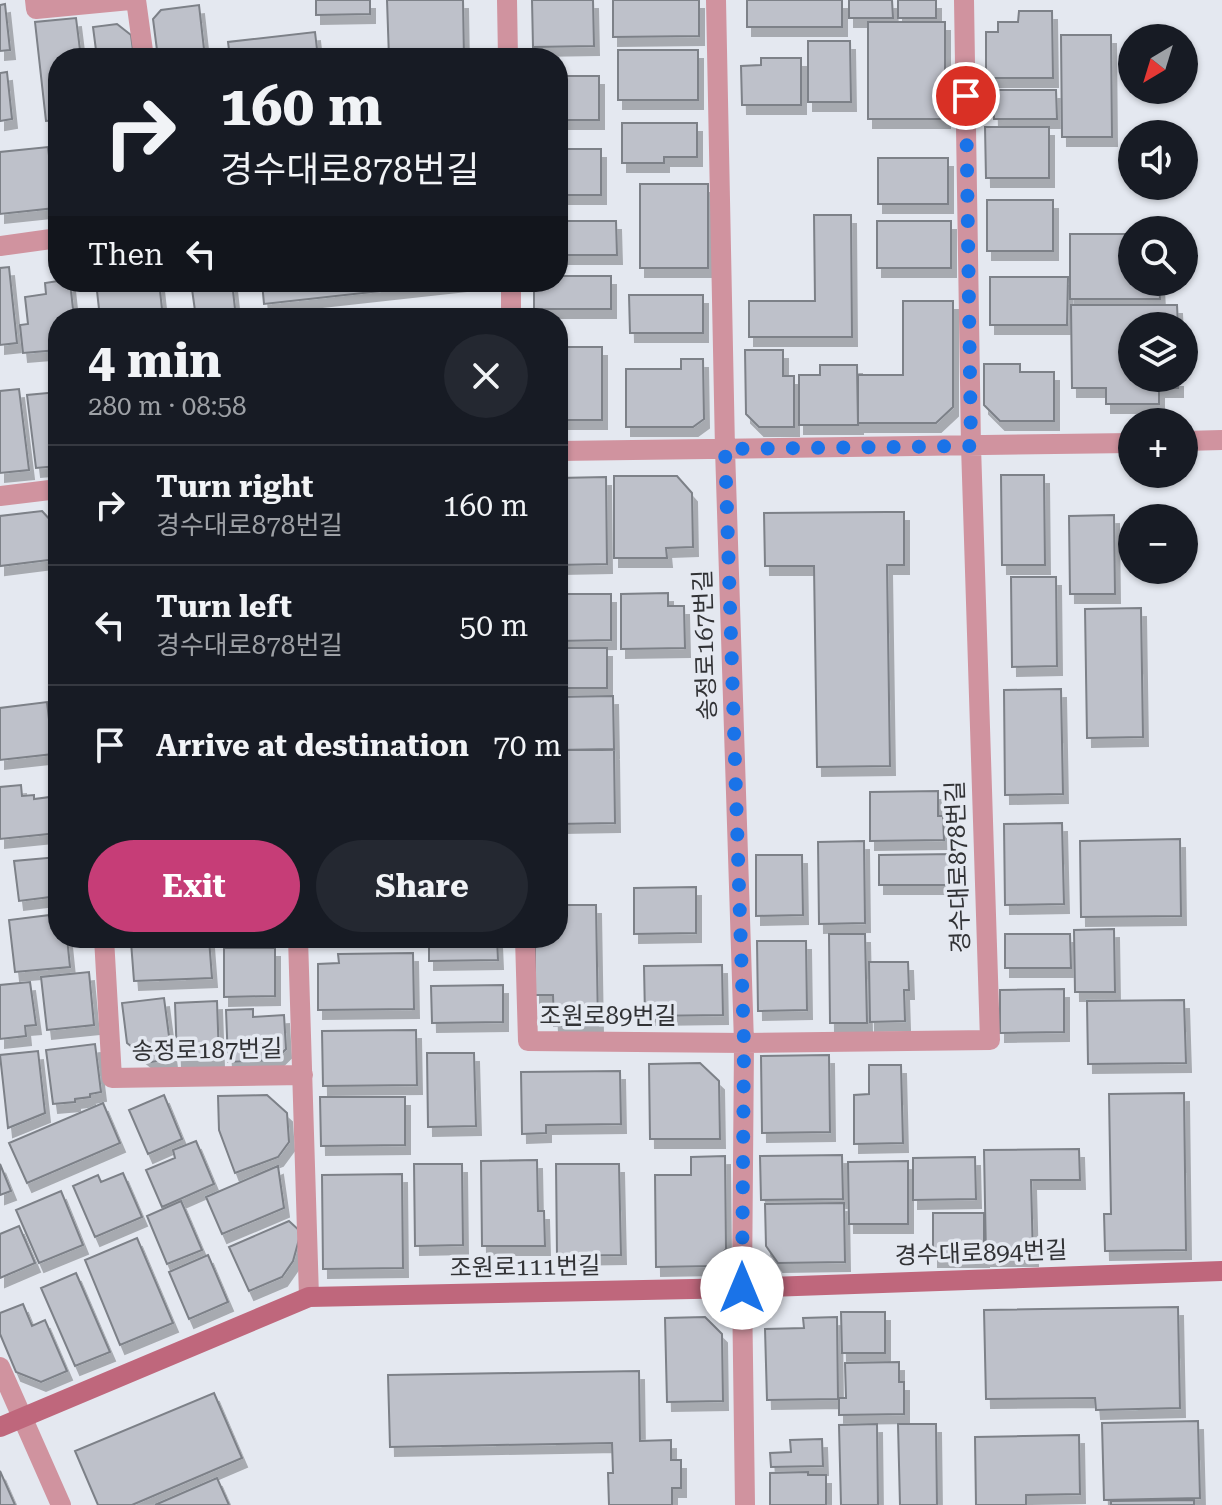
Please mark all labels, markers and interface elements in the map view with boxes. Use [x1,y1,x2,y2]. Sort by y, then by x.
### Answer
north arrow [1118,24,1198,104]
map controls [1118,24,1198,584]
pin [932,62,1000,130]
text: 160 m [220,73,382,139]
icon: arrive [944,74,988,118]
icon: right [88,80,192,184]
button: sound [1118,120,1198,200]
text: 경수대로878번길 [220,149,479,191]
button: search [1118,216,1198,296]
icon: left [179,232,223,276]
text: Then [88,237,163,272]
button: layers [1118,312,1198,392]
text: 4 min [88,333,221,389]
button: close [444,334,528,418]
text: 280 m · 08:58 [88,391,247,421]
button: + [1118,408,1198,488]
text: Turn right [156,469,313,504]
icon: right [88,483,132,527]
text: 160 m [443,488,528,523]
button: − [1118,504,1198,584]
text: 경수대로878번길 [156,510,343,540]
street label: 송정로167번길 [688,569,722,721]
text: Turn left [156,589,292,624]
icon: left [88,603,132,647]
text: 50 m [459,608,528,643]
text: 경수대로878번길 [156,630,343,660]
icon: arrive [88,723,132,767]
text: Arrive at destination [156,728,469,763]
text: 70 m [493,728,562,763]
street label: 경수대로878번길 [941,780,975,954]
button: Exit [88,840,300,932]
button: Share [316,840,528,932]
street label: 조원로89번길 [539,1002,677,1030]
street label: 송정로187번길 [131,1035,283,1065]
street label: 경수대로894번길 [894,1236,1068,1270]
position arrow [700,1246,784,1330]
street label: 조원로111번길 [449,1252,601,1282]

